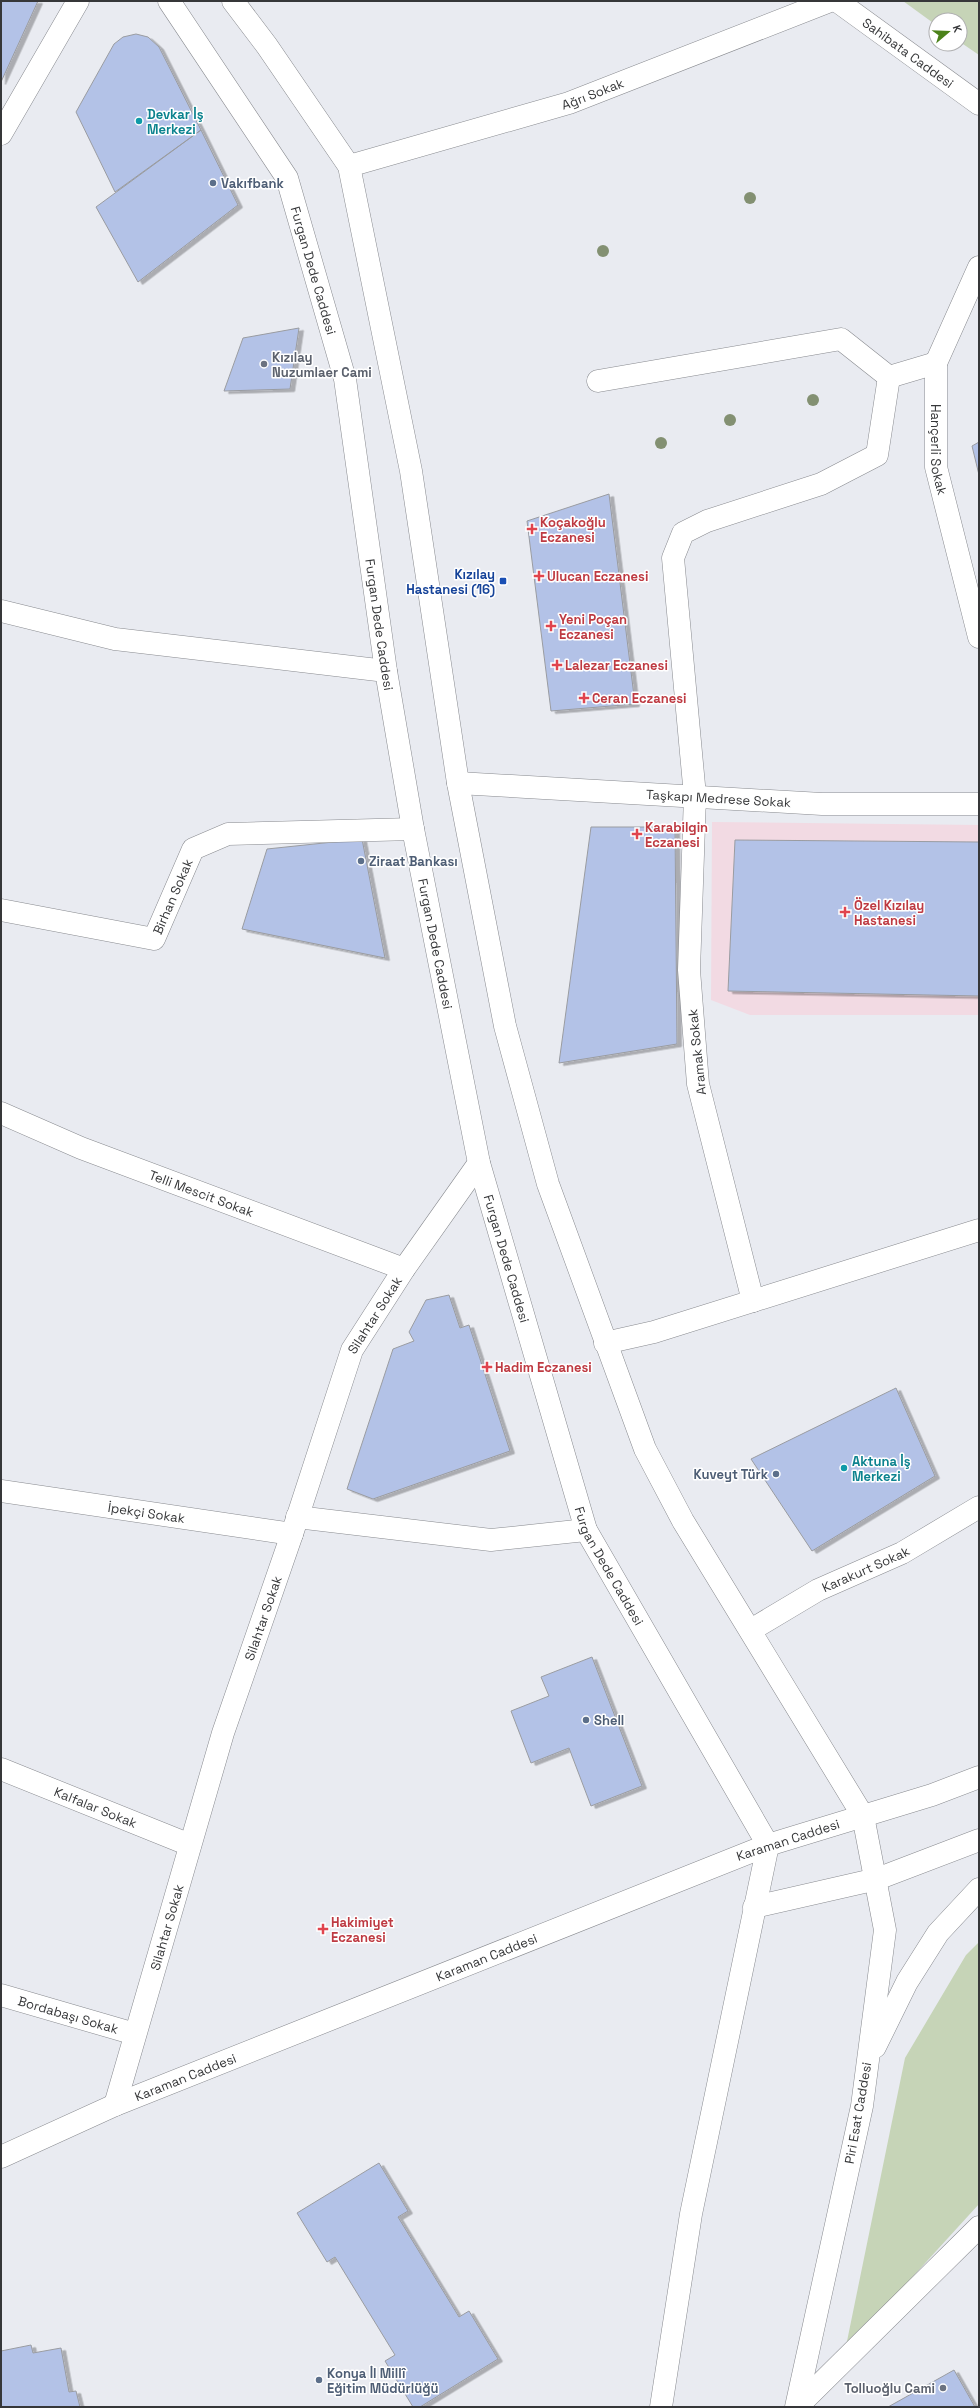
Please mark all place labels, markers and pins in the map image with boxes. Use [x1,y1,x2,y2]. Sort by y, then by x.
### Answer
place label: Devkar İş Merkezi [147,106,204,138]
marker: Devkar İş Merkezi [134,116,144,126]
place label: Vakıfbank [221,175,284,192]
marker: Vakıfbank [208,178,218,188]
place label: Kızılay Nuzumlaer Cami [272,349,372,381]
marker: Kızılay Nuzumlaer Cami [259,359,269,369]
place label: Koçakoğlu Eczanesi [540,514,606,546]
marker: Koçakoğlu Eczanesi [527,524,537,534]
place label: Kızılay Hastanesi (16) [406,566,495,598]
place label: Ulucan Eczanesi [547,568,648,585]
marker: Ulucan Eczanesi [534,571,544,581]
marker: Kızılay Hastanesi (16) [498,576,508,586]
place label: Yeni Poçan Eczanesi [559,611,627,643]
marker: Yeni Poçan Eczanesi [546,621,556,631]
place label: Lalezar Eczanesi [565,657,668,674]
marker: Lalezar Eczanesi [552,660,562,670]
place label: Ceran Eczanesi [592,690,686,707]
marker: Ceran Eczanesi [579,693,589,703]
place label: Karabilgin Eczanesi [645,819,708,851]
marker: Karabilgin Eczanesi [632,829,642,839]
place label: Ziraat Bankası [369,853,458,870]
marker: Ziraat Bankası [356,856,366,866]
place label: Özel Kızılay Hastanesi [854,897,924,929]
marker: Özel Kızılay Hastanesi [839,906,851,918]
place label: Hadim Eczanesi [495,1359,592,1376]
marker: Hadim Eczanesi [482,1362,492,1372]
place label: Aktuna İş Merkezi [852,1453,911,1485]
marker: Aktuna İş Merkezi [839,1463,849,1473]
place label: Kuveyt Türk [694,1466,769,1483]
marker: Kuveyt Türk [771,1469,781,1479]
place label: Shell [594,1712,624,1729]
marker: Shell [581,1715,591,1725]
place label: Hakimiyet Eczanesi [331,1914,394,1946]
marker: Hakimiyet Eczanesi [318,1924,328,1934]
place label: Konya İl Millî Eğitim Müdürlüğü [327,2365,438,2397]
marker: Konya İl Millî Eğitim Müdürlüğü [314,2375,324,2385]
place label: Tolluoğlu Cami [844,2380,935,2397]
marker: Tolluoğlu Cami [938,2383,948,2393]

